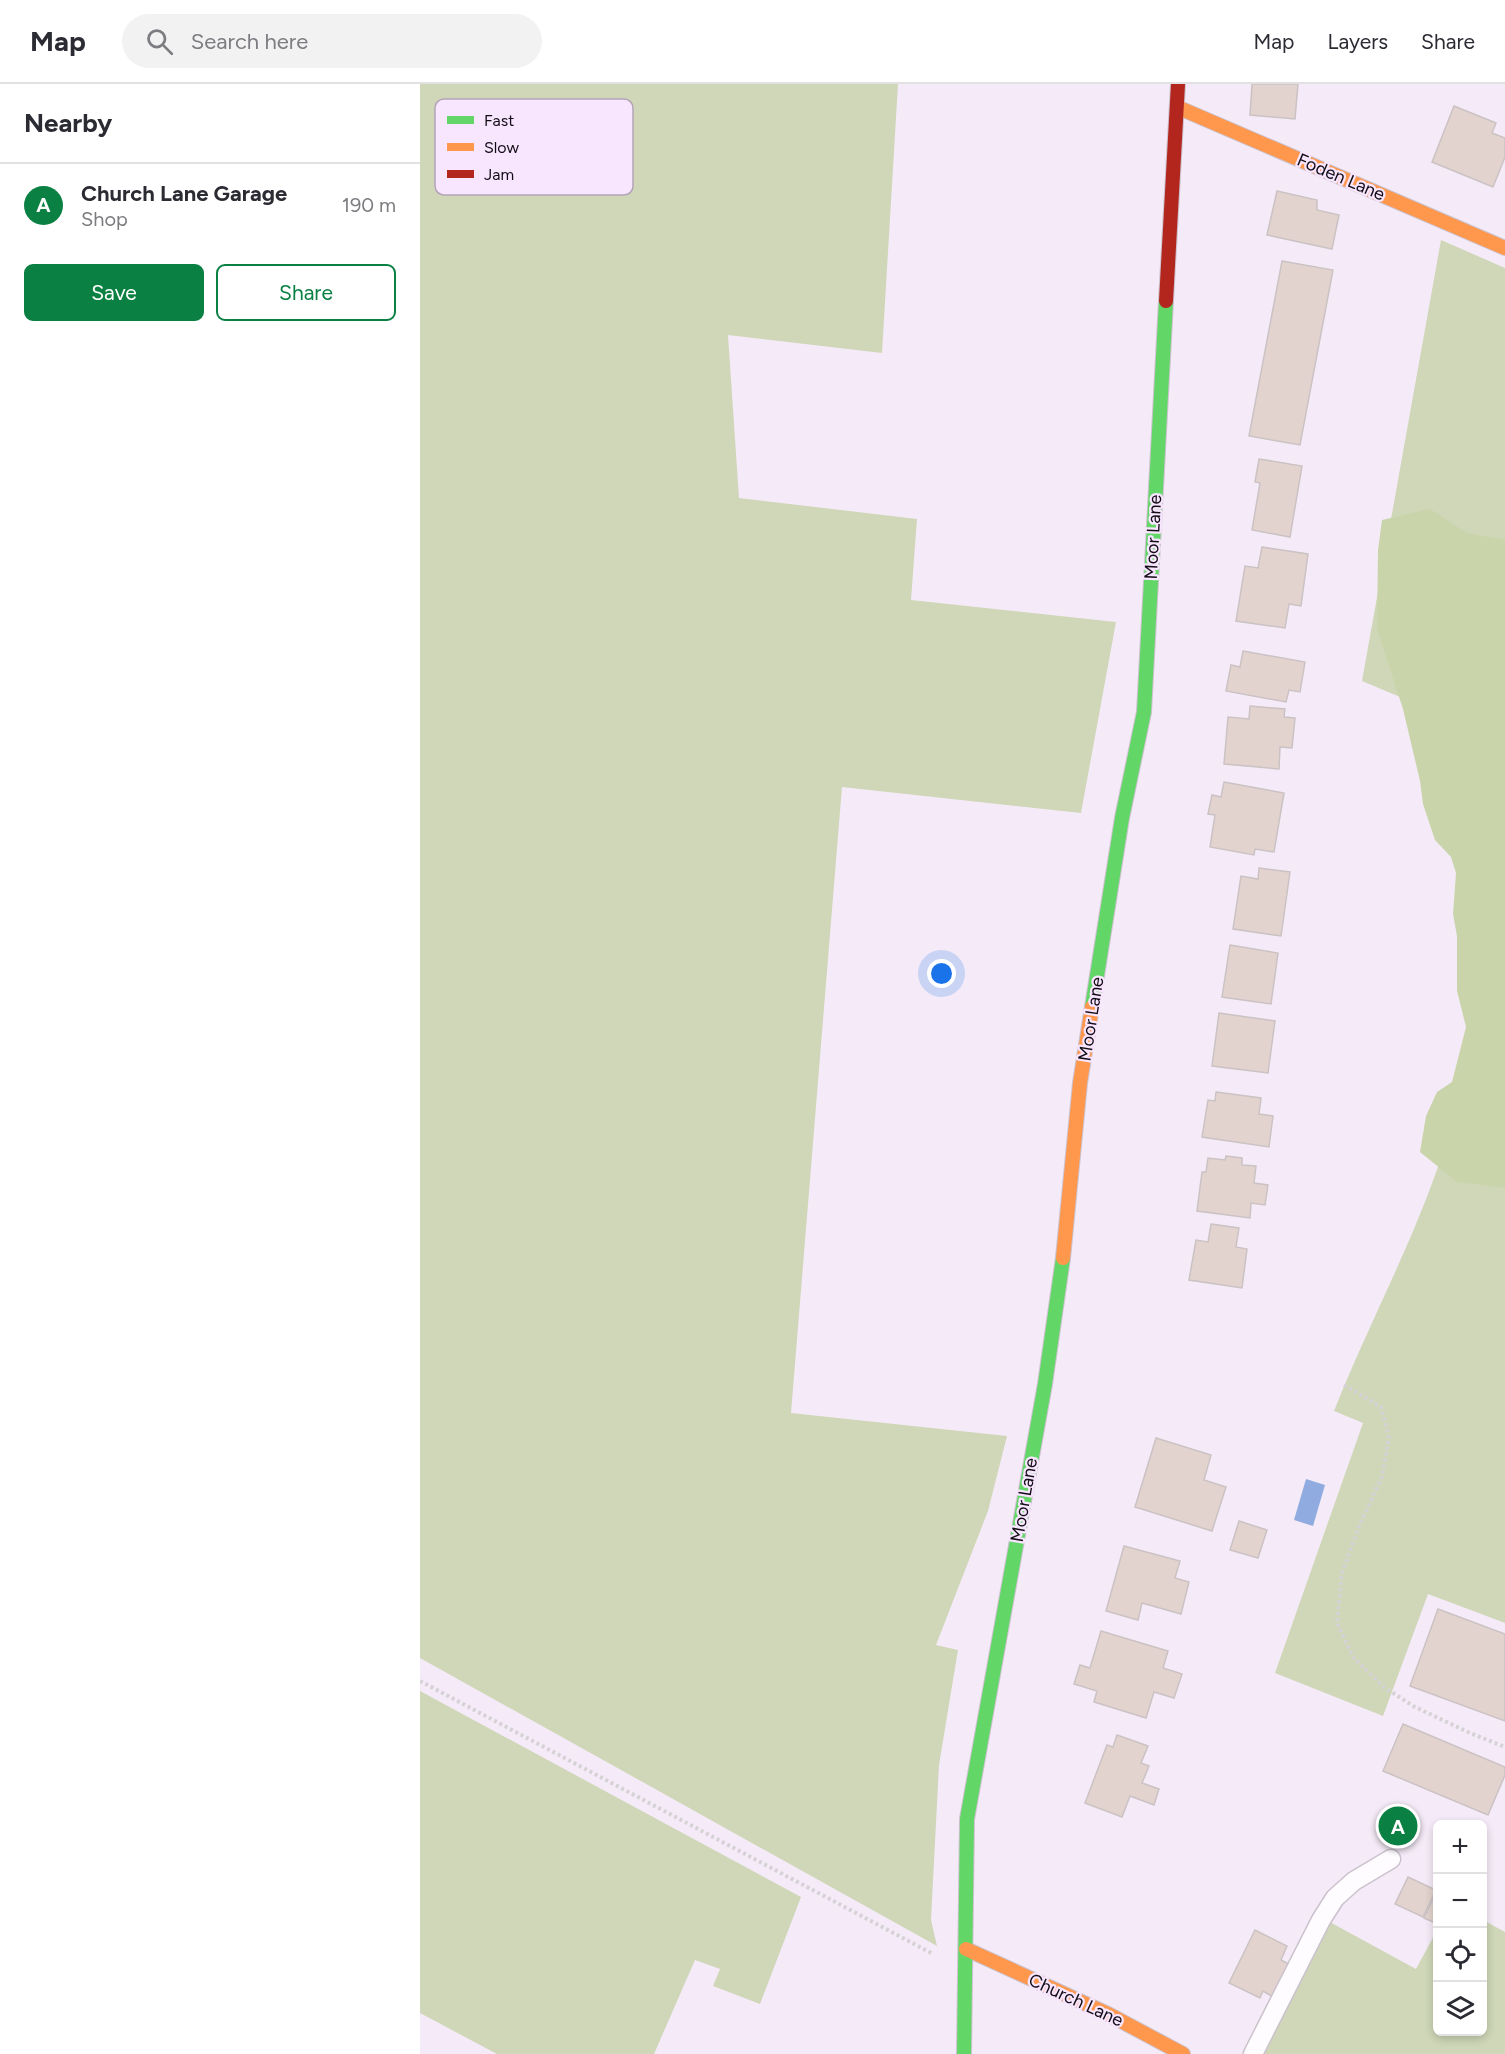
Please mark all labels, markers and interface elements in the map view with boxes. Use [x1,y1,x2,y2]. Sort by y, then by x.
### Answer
search box [122,14,542,68]
text: Map [30,24,86,58]
icon: search [143,25,176,58]
text: Search here [191,28,308,55]
text: Map [1254,29,1294,54]
text: Layers [1327,29,1388,54]
text: Share [1421,29,1475,54]
legend [435,99,633,195]
text: Nearby [24,107,112,139]
text: Fast [484,111,514,130]
text: Slow [484,138,519,157]
street label: Foden Lane [1294,149,1388,205]
text: Jam [484,165,514,184]
text: Church Lane Garage [81,180,287,207]
text: A [36,193,51,217]
text: 190 m [342,193,396,217]
text: Shop [81,207,128,231]
button: Save [24,264,204,321]
button: Share [216,264,396,321]
street label: Moor Lane [1140,494,1166,580]
your location [927,959,956,988]
street label: Moor Lane [1073,975,1109,1063]
street label: Moor Lane [1006,1456,1042,1544]
pin: A [1378,1804,1418,1848]
map controls [1433,1820,1487,2036]
button: + [1433,1820,1487,1874]
button: − [1433,1874,1487,1928]
button: locate [1433,1928,1487,1982]
street label: Church Lane [1025,1969,1127,2032]
button: layers [1433,1982,1487,2036]

